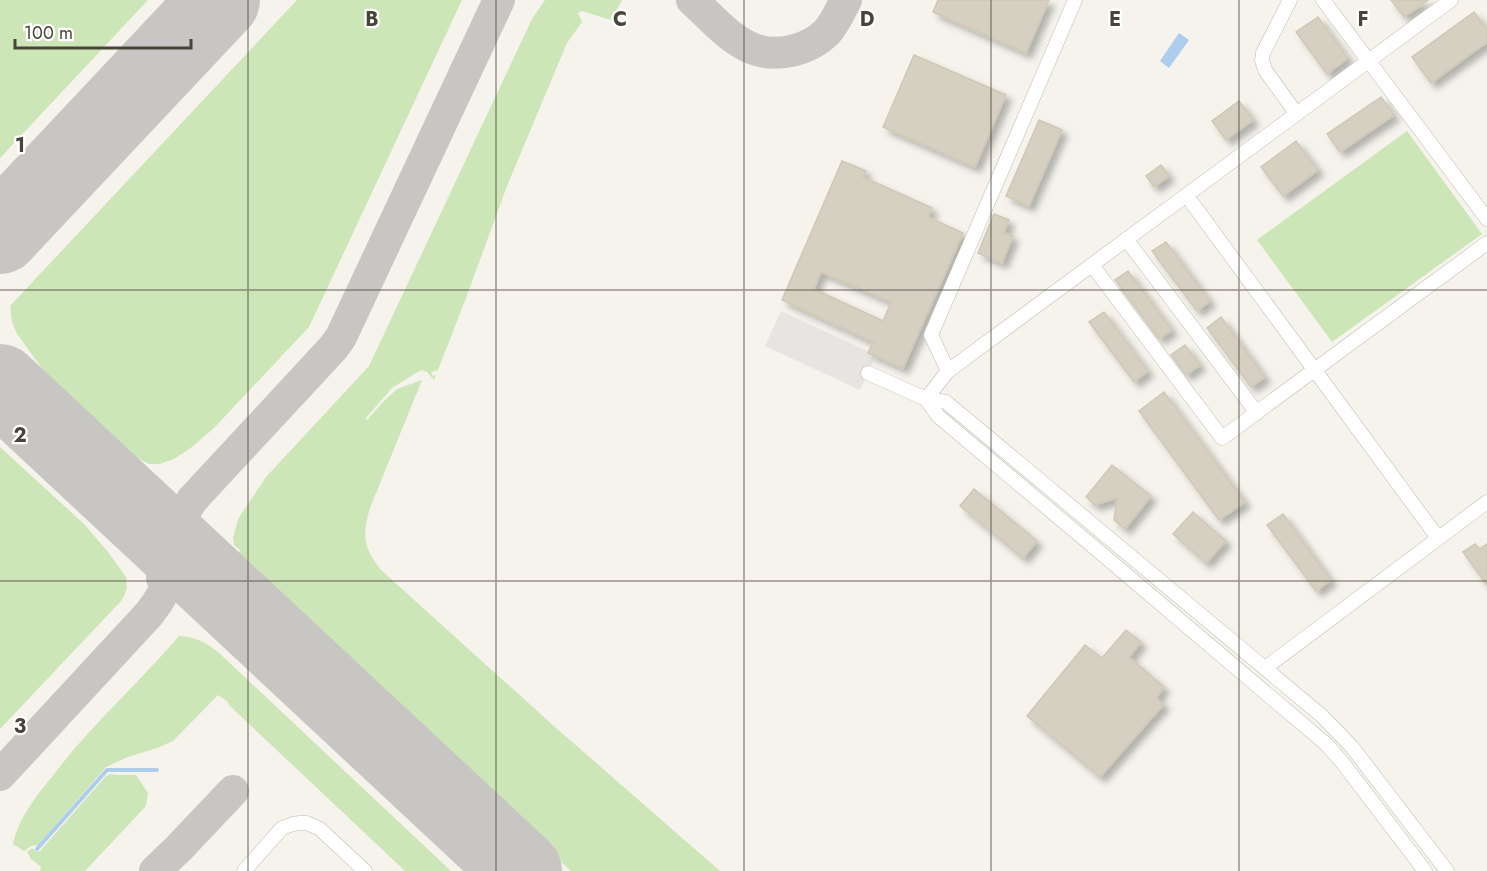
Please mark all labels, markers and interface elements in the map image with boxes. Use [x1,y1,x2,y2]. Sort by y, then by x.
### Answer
text: B [365,5,379,34]
text: C [613,5,627,34]
text: D [860,5,874,34]
text: E [1109,5,1121,34]
text: F [1357,5,1369,34]
scale bar [15,12,190,50]
text: 100 m [24,20,73,46]
text: 1 [15,131,25,160]
text: 2 [13,421,27,450]
text: 3 [14,712,26,741]

